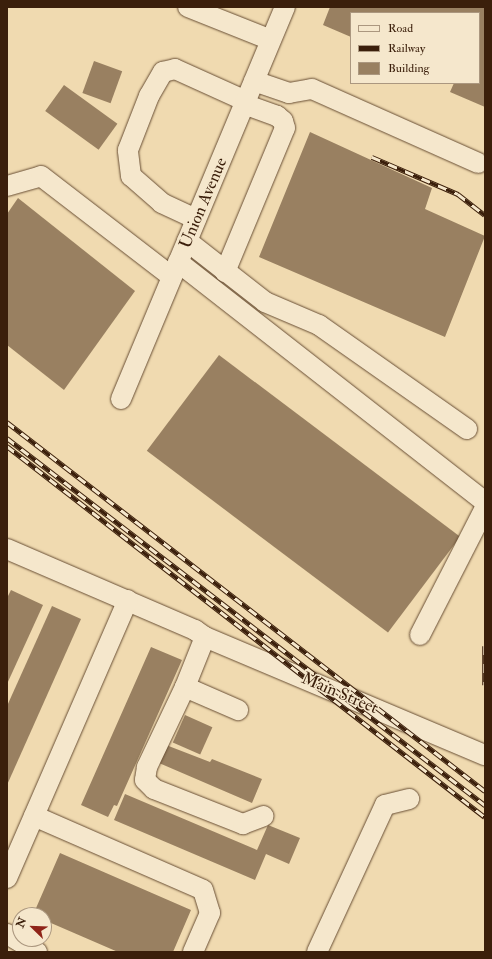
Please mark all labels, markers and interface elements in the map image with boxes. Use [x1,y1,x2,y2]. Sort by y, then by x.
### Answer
legend [350,12,480,84]
text: Road [388,21,413,36]
text: Railway [388,41,425,56]
text: Building [388,61,429,76]
street label: Union Avenue [175,154,231,252]
street label: Main Street [299,668,381,718]
north arrow [12,907,52,947]
text: N [14,915,29,930]

